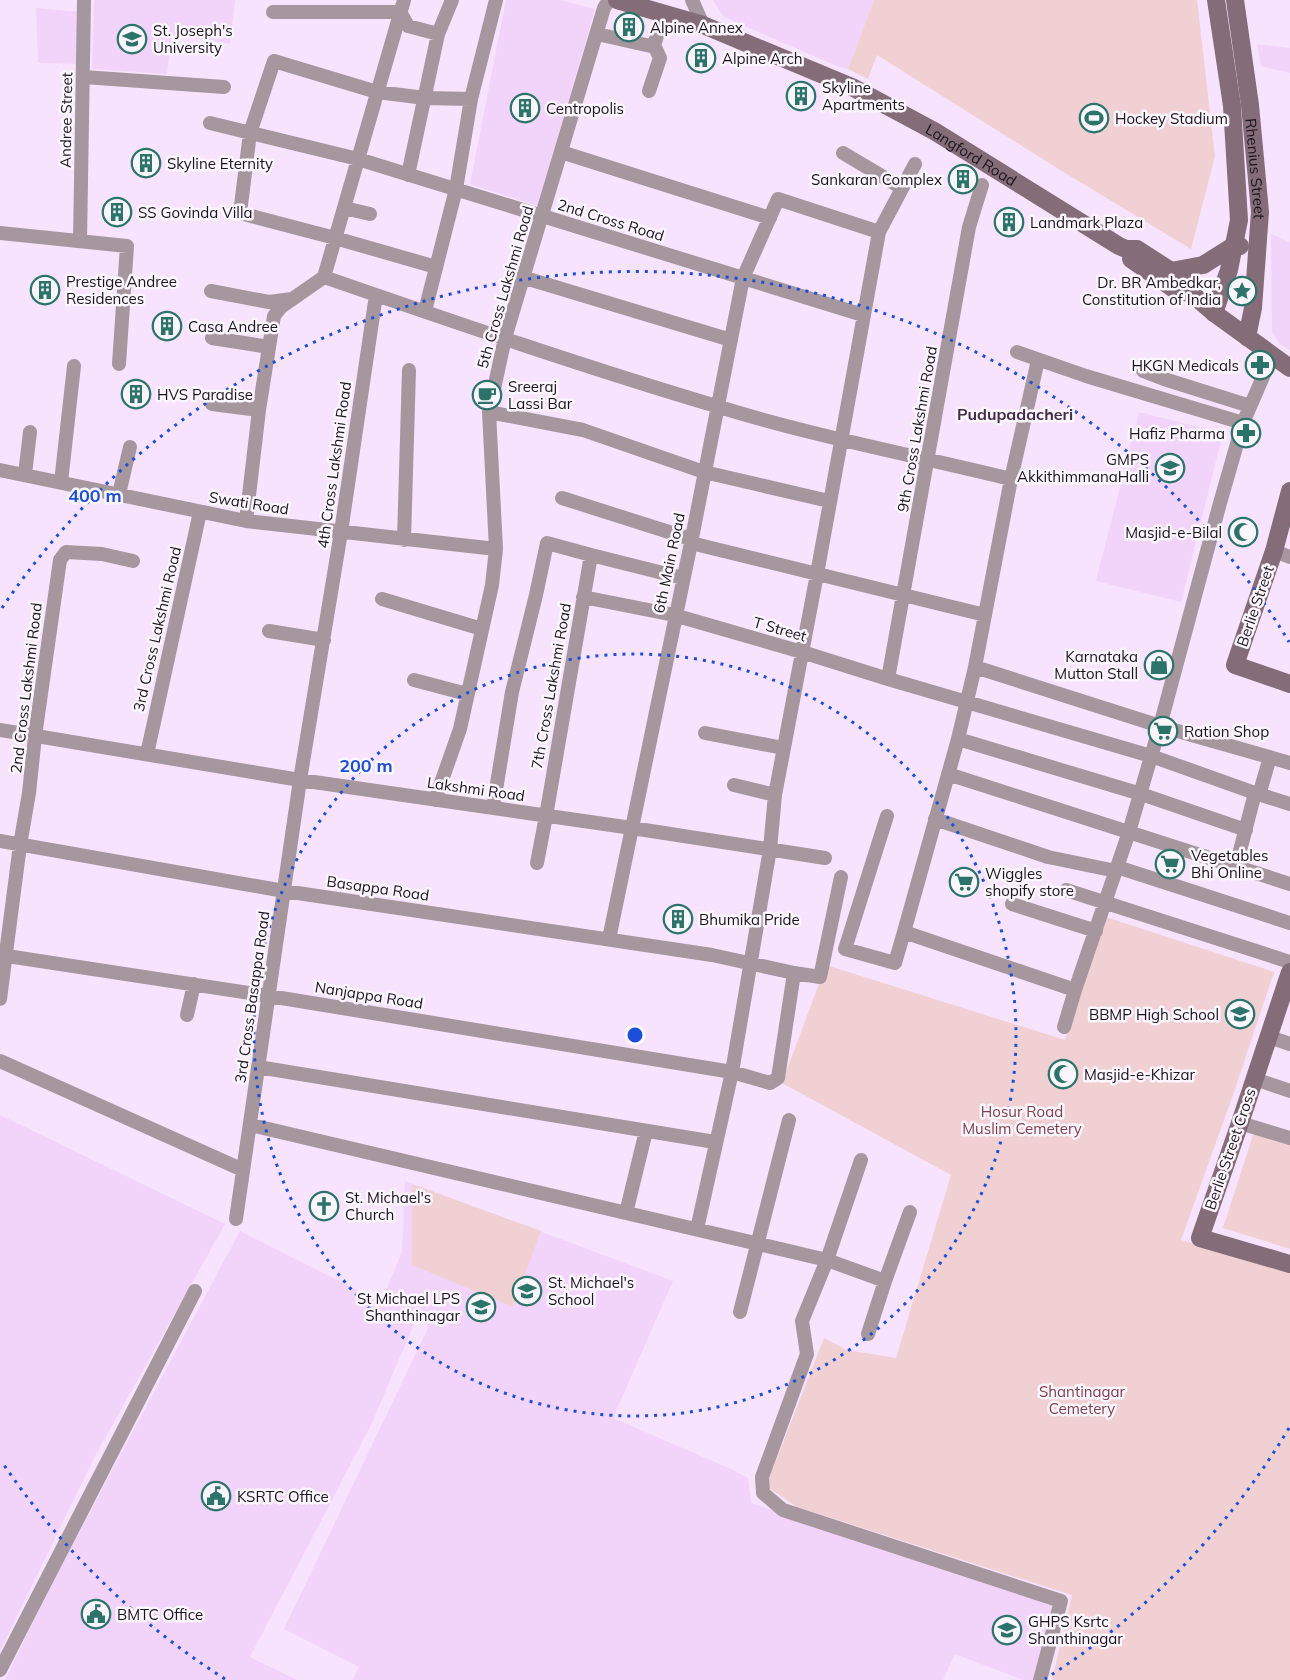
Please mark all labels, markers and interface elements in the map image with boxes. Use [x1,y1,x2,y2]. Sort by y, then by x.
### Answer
building icon: Alpine Annex [613,11,645,43]
place label: Alpine Annex [650,18,743,37]
place label: St. Joseph's University [153,21,233,57]
school or university icon: St. Joseph's University [116,23,148,55]
building icon: Alpine Arch [685,42,717,74]
place label: Alpine Arch [722,49,803,68]
street label: Andree Street [56,72,76,168]
place label: Skyline Apartments [822,78,905,114]
building icon: Skyline Apartments [785,80,817,112]
building icon: Centropolis [509,92,541,124]
place label: Centropolis [546,99,624,118]
sports icon: Hockey Stadium [1078,102,1110,134]
place label: Hockey Stadium [1115,109,1228,128]
street label: Rhenius Street [1242,117,1270,220]
street label: Langford Road [923,119,1020,190]
building icon: Skyline Eternity [130,147,162,179]
place label: Skyline Eternity [167,154,273,173]
building icon: Sankaran Complex [947,163,979,195]
place label: Sankaran Complex [811,170,942,189]
street label: 2nd Cross Road [555,195,667,245]
building icon: SS Govinda Villa [101,196,133,228]
place label: SS Govinda Villa [138,203,252,222]
street label: 5th Cross Lakshmi Road [473,203,537,371]
building icon: Landmark Plaza [993,206,1025,238]
place label: Landmark Plaza [1030,213,1143,232]
place label: Prestige Andree Residences [66,272,177,308]
place label: Dr. BR Ambedkar, Constitution of India [1082,273,1221,309]
building icon: Prestige Andree Residences [29,274,61,306]
place icon: Dr. BR Ambedkar, Constitution of India [1226,275,1258,307]
building icon: Casa Andree [151,310,183,342]
place label: Casa Andree [188,317,278,336]
street label: 9th Cross Lakshmi Road [893,344,941,514]
pharmacy icon: HKGN Medicals [1244,349,1276,381]
place label: HKGN Medicals [1131,356,1239,375]
place label: Sreeraj Lassi Bar [508,377,573,413]
building icon: HVS Paradise [120,378,152,410]
cafe icon: Sreeraj Lassi Bar [471,379,503,411]
street label: 4th Cross Lakshmi Road [313,380,355,550]
place label: HVS Paradise [157,385,253,404]
district label: Pudupadacheri [957,404,1073,424]
pharmacy icon: Hafiz Pharma [1230,417,1262,449]
place label: Hafiz Pharma [1129,424,1225,443]
place label: GMPS AkkithimmanaHalli [1017,450,1149,486]
school or university icon: GMPS AkkithimmanaHalli [1154,452,1186,484]
text: 400 m [68,484,122,507]
street label: Swati Road [208,487,290,519]
street label: 6th Main Road [649,511,689,615]
mosque icon: Masjid-e-Bilal [1227,516,1259,548]
place label: Masjid-e-Bilal [1125,523,1222,542]
street label: 3rd Cross Lakshmi Road [129,545,185,713]
street label: Berlie Street [1232,563,1278,649]
street label: 2nd Cross Lakshmi Road [6,601,46,775]
street label: 7th Cross Lakshmi Road [527,601,575,771]
street label: T Street [751,612,809,646]
place label: Karnataka Mutton Stall [1054,647,1138,683]
shop icon: Karnataka Mutton Stall [1143,649,1175,681]
supermarket icon: Ration Shop [1147,715,1179,747]
place label: Ration Shop [1184,722,1269,741]
text: 200 m [339,754,393,777]
street label: Lakshmi Road [426,773,526,805]
place label: Vegetables Bhi Online [1191,846,1268,882]
supermarket icon: Vegetables Bhi Online [1154,848,1186,880]
place label: Wiggles shopify store [985,864,1074,900]
supermarket icon: Wiggles shopify store [948,866,980,898]
street label: Basappa Road [326,871,430,905]
building icon: Bhumika Pride [662,903,694,935]
street label: 3rd Cross Basappa Road [231,910,273,1084]
place label: Bhumika Pride [699,910,800,929]
street label: Nanjappa Road [314,977,424,1013]
school or university icon: BBMP High School [1224,998,1256,1030]
place label: BBMP High School [1089,1005,1219,1024]
centre of rings [625,1025,645,1045]
mosque icon: Masjid-e-Khizar [1047,1058,1079,1090]
place label: Masjid-e-Khizar [1084,1065,1195,1084]
street label: Berlie Street Cross [1200,1086,1260,1212]
park label: Hosur Road Muslim Cemetery [962,1102,1082,1138]
place label: St. Michael's Church [345,1188,431,1224]
church icon: St. Michael's Church [308,1190,340,1222]
place label: St. Michael's School [548,1273,634,1309]
school or university icon: St. Michael's School [511,1275,543,1307]
place label: St Michael LPS Shanthinagar [357,1289,461,1325]
school or university icon: St Michael LPS Shanthinagar [465,1291,497,1323]
park label: Shantinagar Cemetery [1039,1382,1126,1418]
public building icon: KSRTC Office [200,1480,232,1512]
place label: KSRTC Office [237,1487,329,1506]
public building icon: BMTC Office [80,1598,112,1630]
place label: BMTC Office [117,1605,203,1624]
place label: GHPS Ksrtc Shanthinagar [1028,1612,1123,1648]
school or university icon: GHPS Ksrtc Shanthinagar [991,1614,1023,1646]

